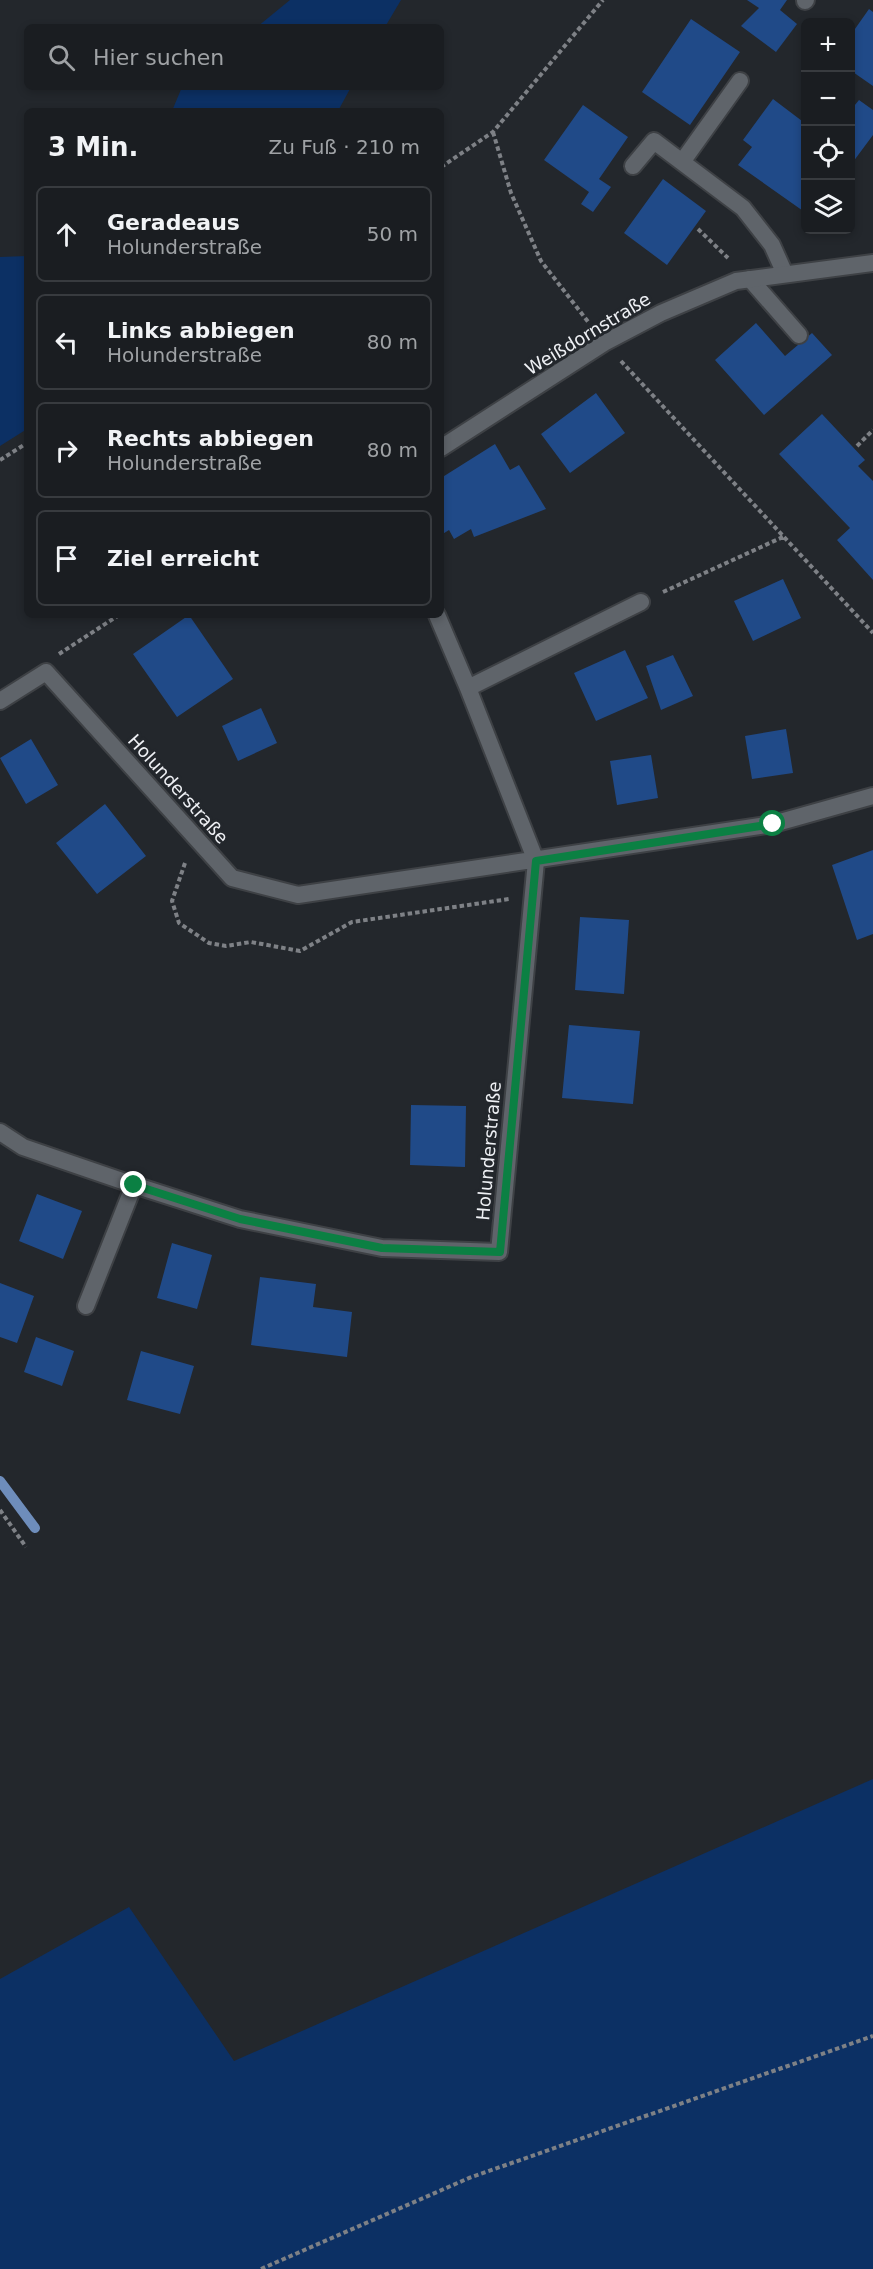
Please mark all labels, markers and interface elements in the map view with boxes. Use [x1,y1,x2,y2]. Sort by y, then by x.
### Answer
map controls [801,18,855,234]
button: + [801,18,855,72]
search box [24,24,444,90]
icon: search [45,41,78,74]
text: Hier suchen [93,45,224,70]
button: − [801,72,855,126]
button: locate [801,126,855,180]
text: 3 Min. [48,132,138,162]
text: Zu Fuß · 210 m [268,135,420,159]
button: layers [801,180,855,234]
text: Geradeaus [107,210,240,235]
icon: ahead [50,218,83,251]
text: 50 m [367,222,418,246]
text: Holunderstraße [107,235,262,259]
street label: Weißdornstraße [521,288,654,379]
text: Links abbiegen [107,318,295,343]
icon: left [50,326,83,359]
text: 80 m [367,330,418,354]
text: Holunderstraße [107,343,262,367]
text: Rechts abbiegen [107,426,314,451]
icon: right [50,434,83,467]
text: 80 m [367,438,418,462]
text: Holunderstraße [107,451,262,475]
icon: arrive [50,542,83,575]
text: Ziel erreicht [107,546,259,571]
street label: Holunderstraße [124,730,233,848]
route start [759,810,785,836]
street label: Holunderstraße [472,1081,505,1221]
route end [120,1171,146,1197]

